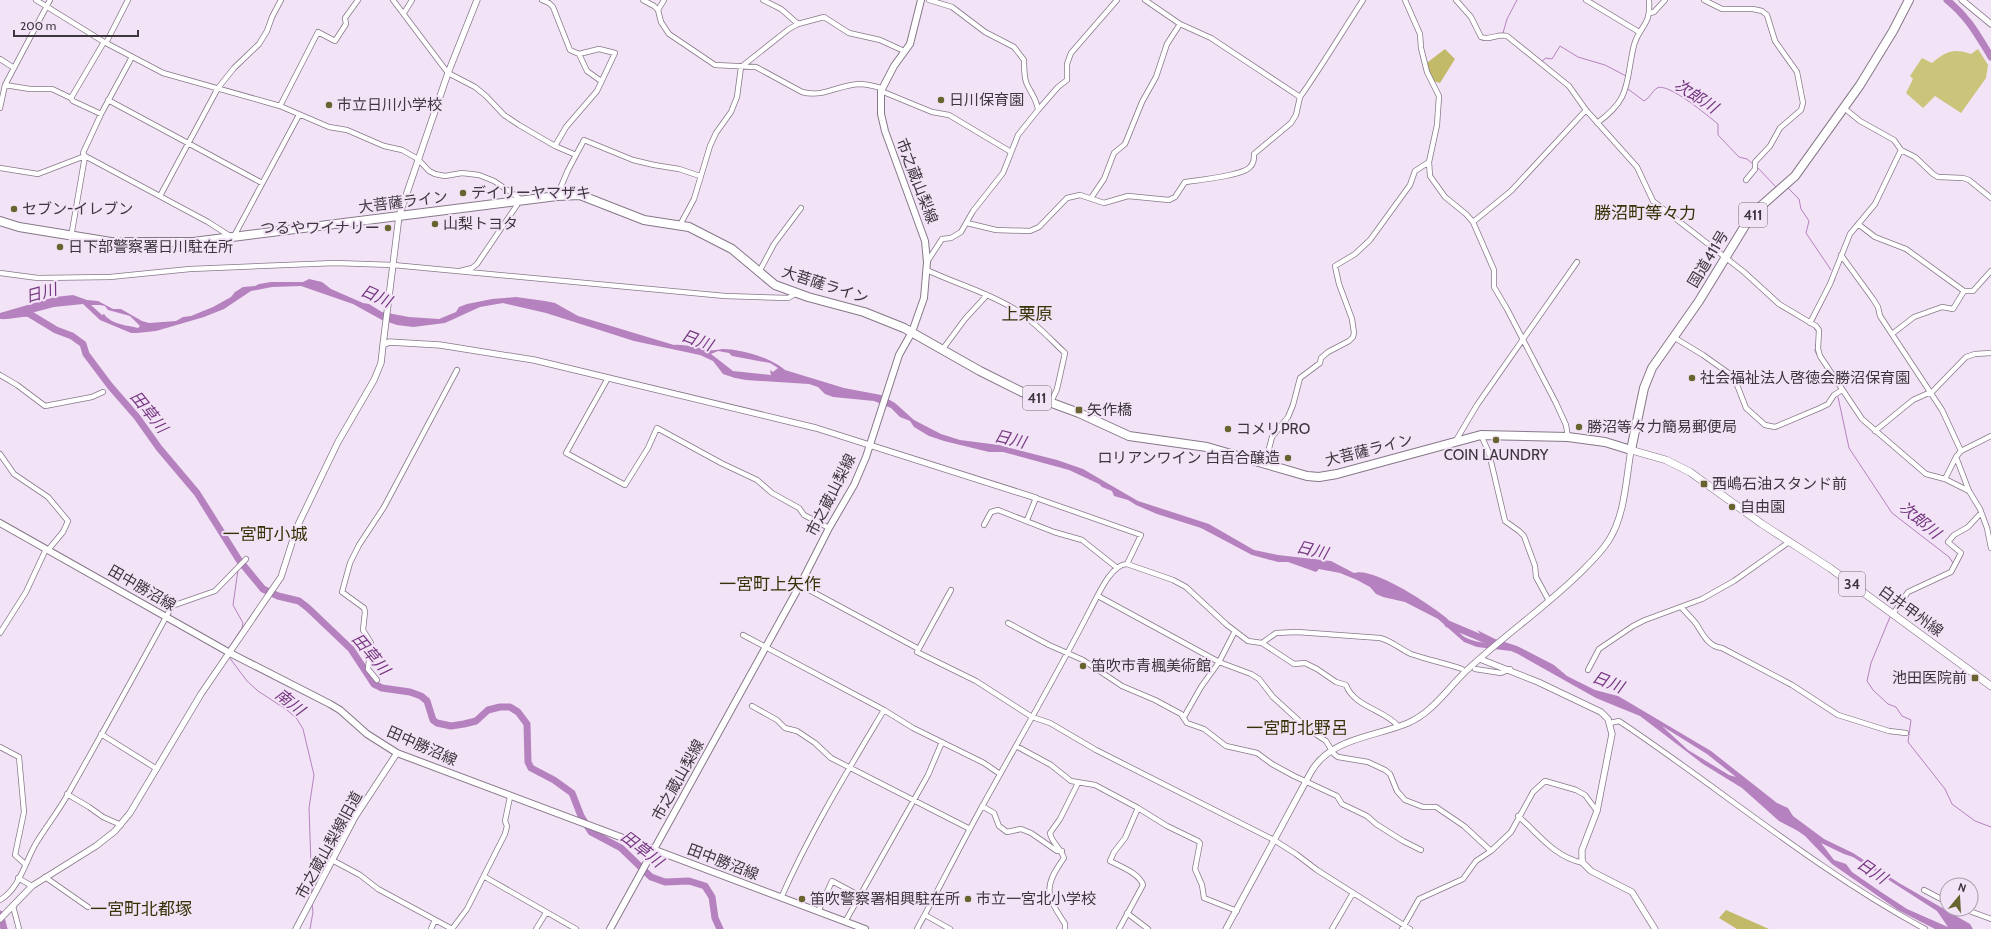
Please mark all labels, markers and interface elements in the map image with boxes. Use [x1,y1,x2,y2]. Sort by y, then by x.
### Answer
scale bar [14,12,138,38]
text: 200 m [20,18,56,33]
water label: 次郎川 [1671,75,1723,118]
place label: 日川保育園 [949,91,1024,109]
marker: 日川保育園 [936,95,946,105]
place label: 市立日川小学校 [337,96,442,114]
marker: 市立日川小学校 [324,100,334,110]
street label: 市之蔵山梨線 [892,136,942,226]
place label: デイリーヤマザキ [471,184,591,202]
street label: 大菩薩ライン [357,188,449,216]
marker: デイリーヤマザキ [458,188,468,198]
place label: セブン-イレブン [22,200,133,218]
district label: 勝沼町等々力 [1594,203,1696,223]
road number: 411 [1739,203,1767,227]
marker: セブン-イレブン [9,204,19,214]
place label: 山梨トヨタ [443,215,518,233]
place label: つるやワイナリー [260,219,380,237]
marker: 山梨トヨタ [430,219,440,229]
marker: つるやワイナリー [383,223,393,233]
street label: 国道411号 [1684,227,1732,291]
place label: 日下部警察署日川駐在所 [68,238,233,256]
marker: 日下部警察署日川駐在所 [55,242,65,252]
street label: 大菩薩ライン [779,263,871,307]
water label: 日川 [23,279,61,306]
water label: 日川 [358,281,396,312]
district label: 上栗原 [1002,304,1053,324]
water label: 日川 [679,325,717,355]
place label: 社会福祉法人啓徳会勝沼保育園 [1700,369,1910,387]
marker: 社会福祉法人啓徳会勝沼保育園 [1687,373,1697,383]
road number: 411 [1023,386,1051,410]
water label: 田草川 [127,387,173,438]
place label: 矢作橋 [1087,401,1132,419]
marker: 矢作橋 [1074,405,1084,415]
place label: 勝沼等々力簡易郵便局 [1587,418,1737,436]
place label: コメリPRO [1236,420,1310,438]
marker: 勝沼等々力簡易郵便局 [1574,422,1584,432]
marker: コメリPRO [1223,424,1233,434]
water label: 日川 [992,426,1030,453]
street label: 大菩薩ライン [1323,430,1415,470]
marker: COIN LAUNDRY [1491,435,1501,445]
place label: COIN LAUNDRY [1444,446,1549,464]
place label: ロリアンワイン 白百合醸造 [1097,449,1280,467]
street label: 市之蔵山梨線 [803,451,859,539]
marker: ロリアンワイン 白百合醸造 [1283,453,1293,463]
place label: 西嶋石油スタンド前 [1712,475,1847,493]
marker: 西嶋石油スタンド前 [1699,479,1709,489]
water label: 次郎川 [1896,497,1946,544]
place label: 自由園 [1740,498,1785,516]
marker: 自由園 [1727,502,1737,512]
district label: 一宮町小城 [223,524,308,544]
water label: 日川 [1294,537,1332,564]
street label: 田中勝沼線 [105,561,179,615]
road number: 34 [1839,572,1865,596]
district label: 一宮町上矢作 [719,574,821,594]
street label: 白井甲州線 [1875,582,1947,640]
water label: 田草川 [348,630,395,680]
place label: 笛吹市青楓美術館 [1091,657,1211,675]
marker: 笛吹市青楓美術館 [1078,661,1088,671]
water label: 日川 [1590,667,1628,698]
place label: 池田医院前 [1892,669,1967,687]
marker: 池田医院前 [1970,673,1980,683]
water label: 南川 [272,685,310,721]
district label: 一宮町北野呂 [1246,718,1348,738]
street label: 田中勝沼線 [384,723,460,769]
street label: 市之蔵山梨線 [648,736,708,824]
street label: 市之蔵山梨線旧道 [292,788,366,902]
water label: 田草川 [617,827,668,872]
street label: 田中勝沼線 [685,840,761,884]
water label: 日川 [1853,854,1892,889]
north arrow [1939,877,1979,917]
text: N [1956,880,1968,895]
place label: 笛吹警察署相興駐在所 [810,890,960,908]
place label: 市立一宮北小学校 [976,890,1096,908]
marker: 笛吹警察署相興駐在所 [797,894,807,904]
marker: 市立一宮北小学校 [963,894,973,904]
district label: 一宮町北都塚 [90,899,192,919]

